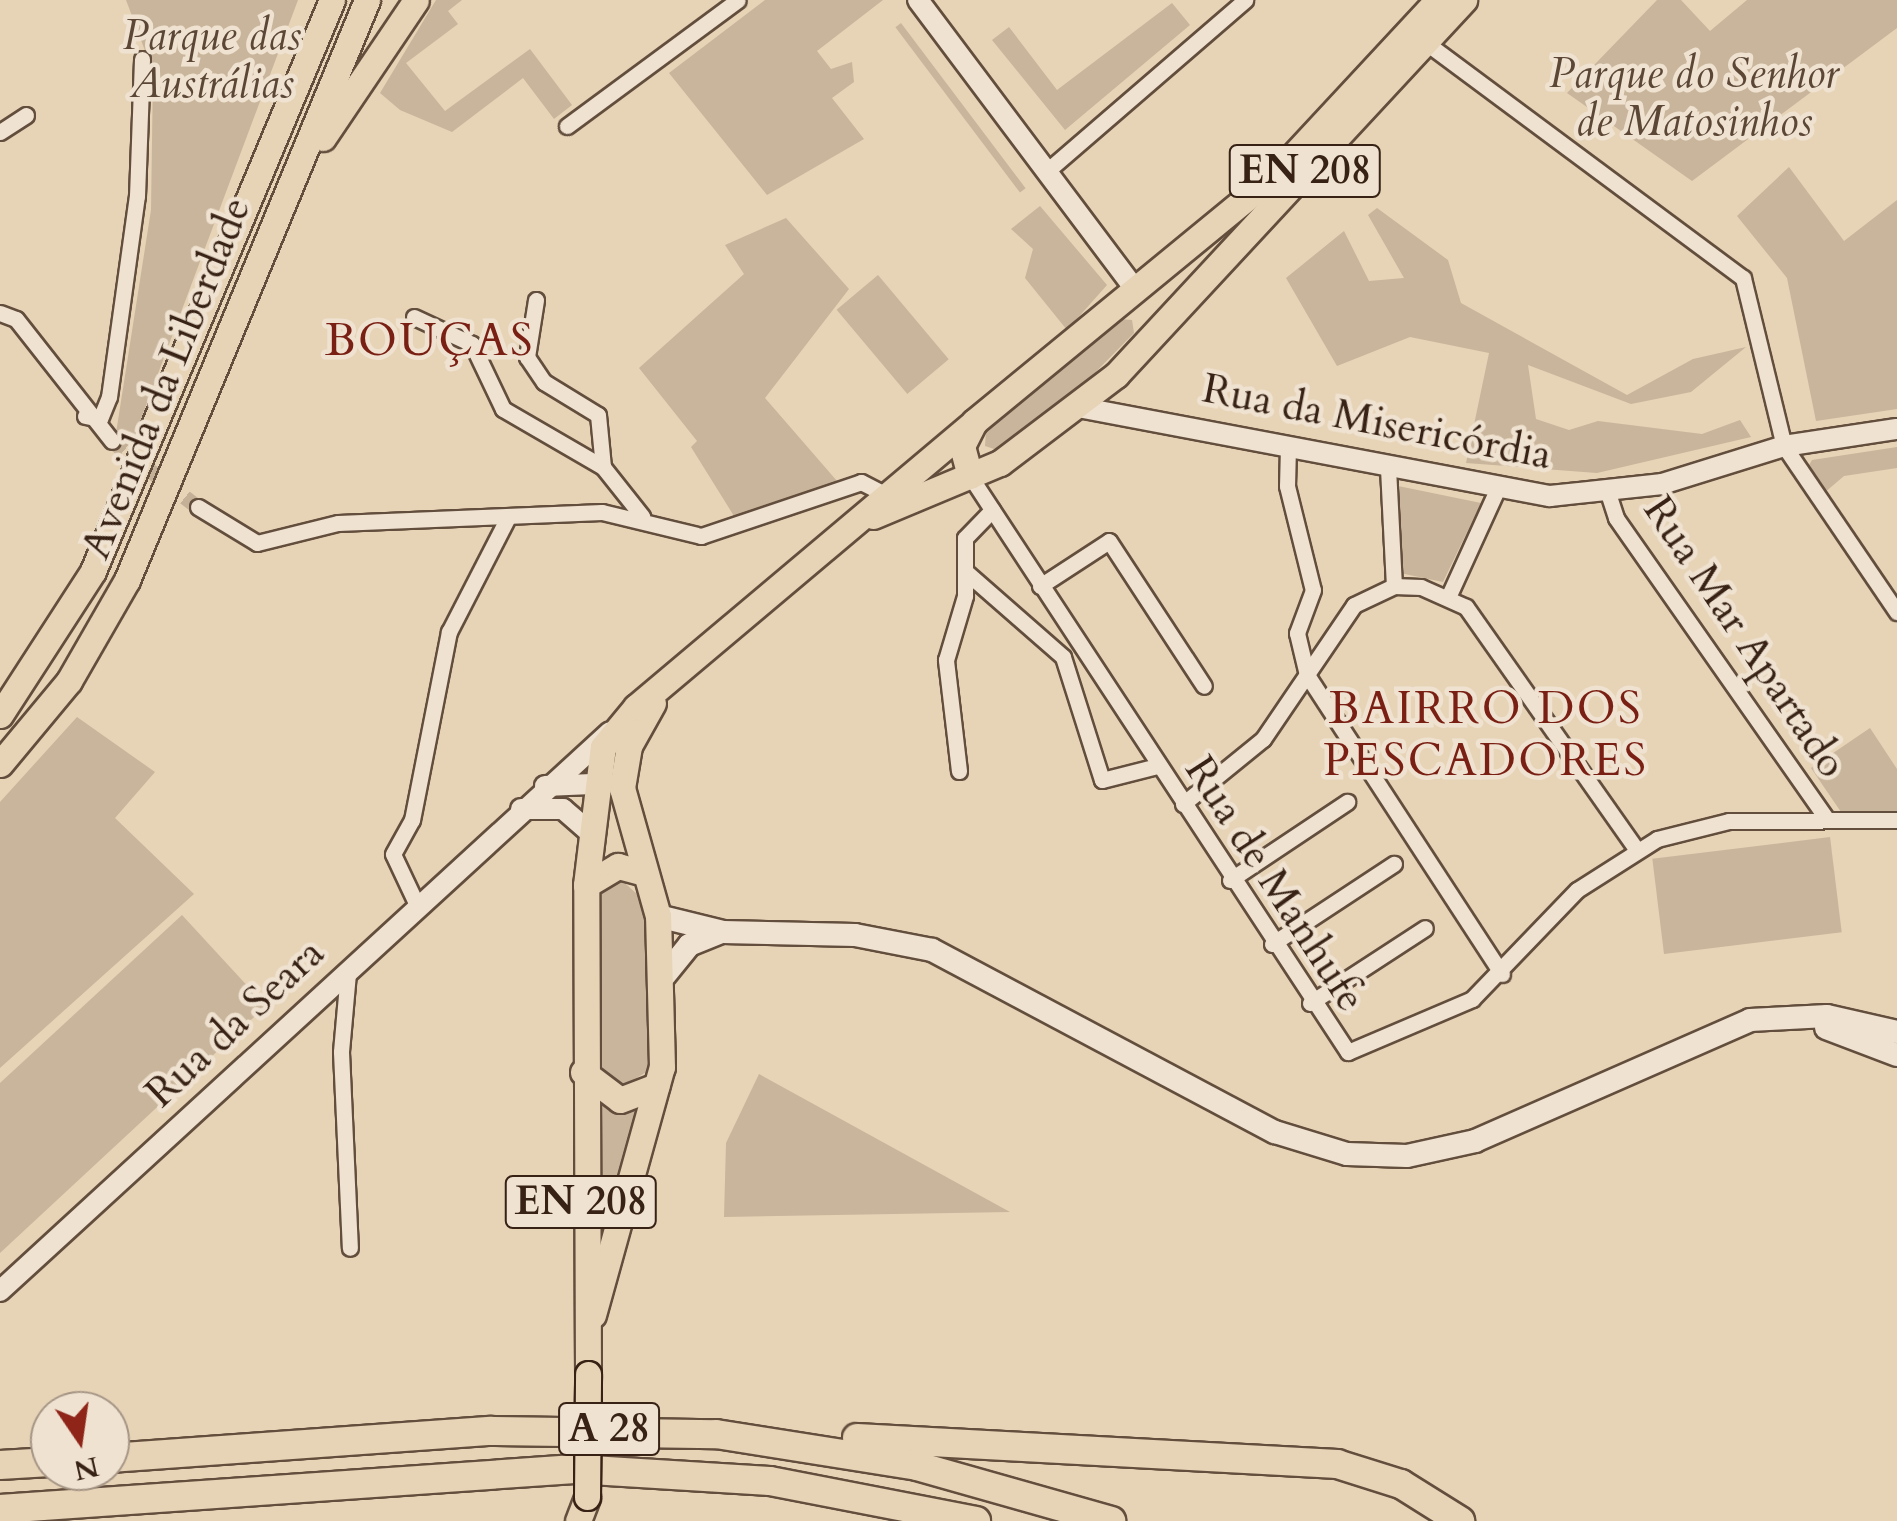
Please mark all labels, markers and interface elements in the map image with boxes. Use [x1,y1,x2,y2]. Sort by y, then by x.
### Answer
park label: Parque das Austrálias [123,11,301,110]
park label: Parque do Senhor de Matosinhos [1549,49,1839,148]
road number: EN 208 [1228,136,1382,206]
street label: Avenida da Liberdade [70,190,262,566]
district label: BOUÇAS [325,314,535,368]
street label: Rua da Misericórdia [1198,363,1556,481]
street label: Rua Mar Apartado [1632,487,1858,787]
district label: BAIRRO DOS PESCADORES [1323,682,1649,788]
street label: Rua de Manhufe [1174,747,1376,1021]
street label: Rua da Seara [136,928,334,1118]
road number: EN 208 [504,1167,658,1237]
north arrow [30,1391,130,1491]
road number: A 28 [556,1394,662,1464]
text: N [70,1447,102,1490]

